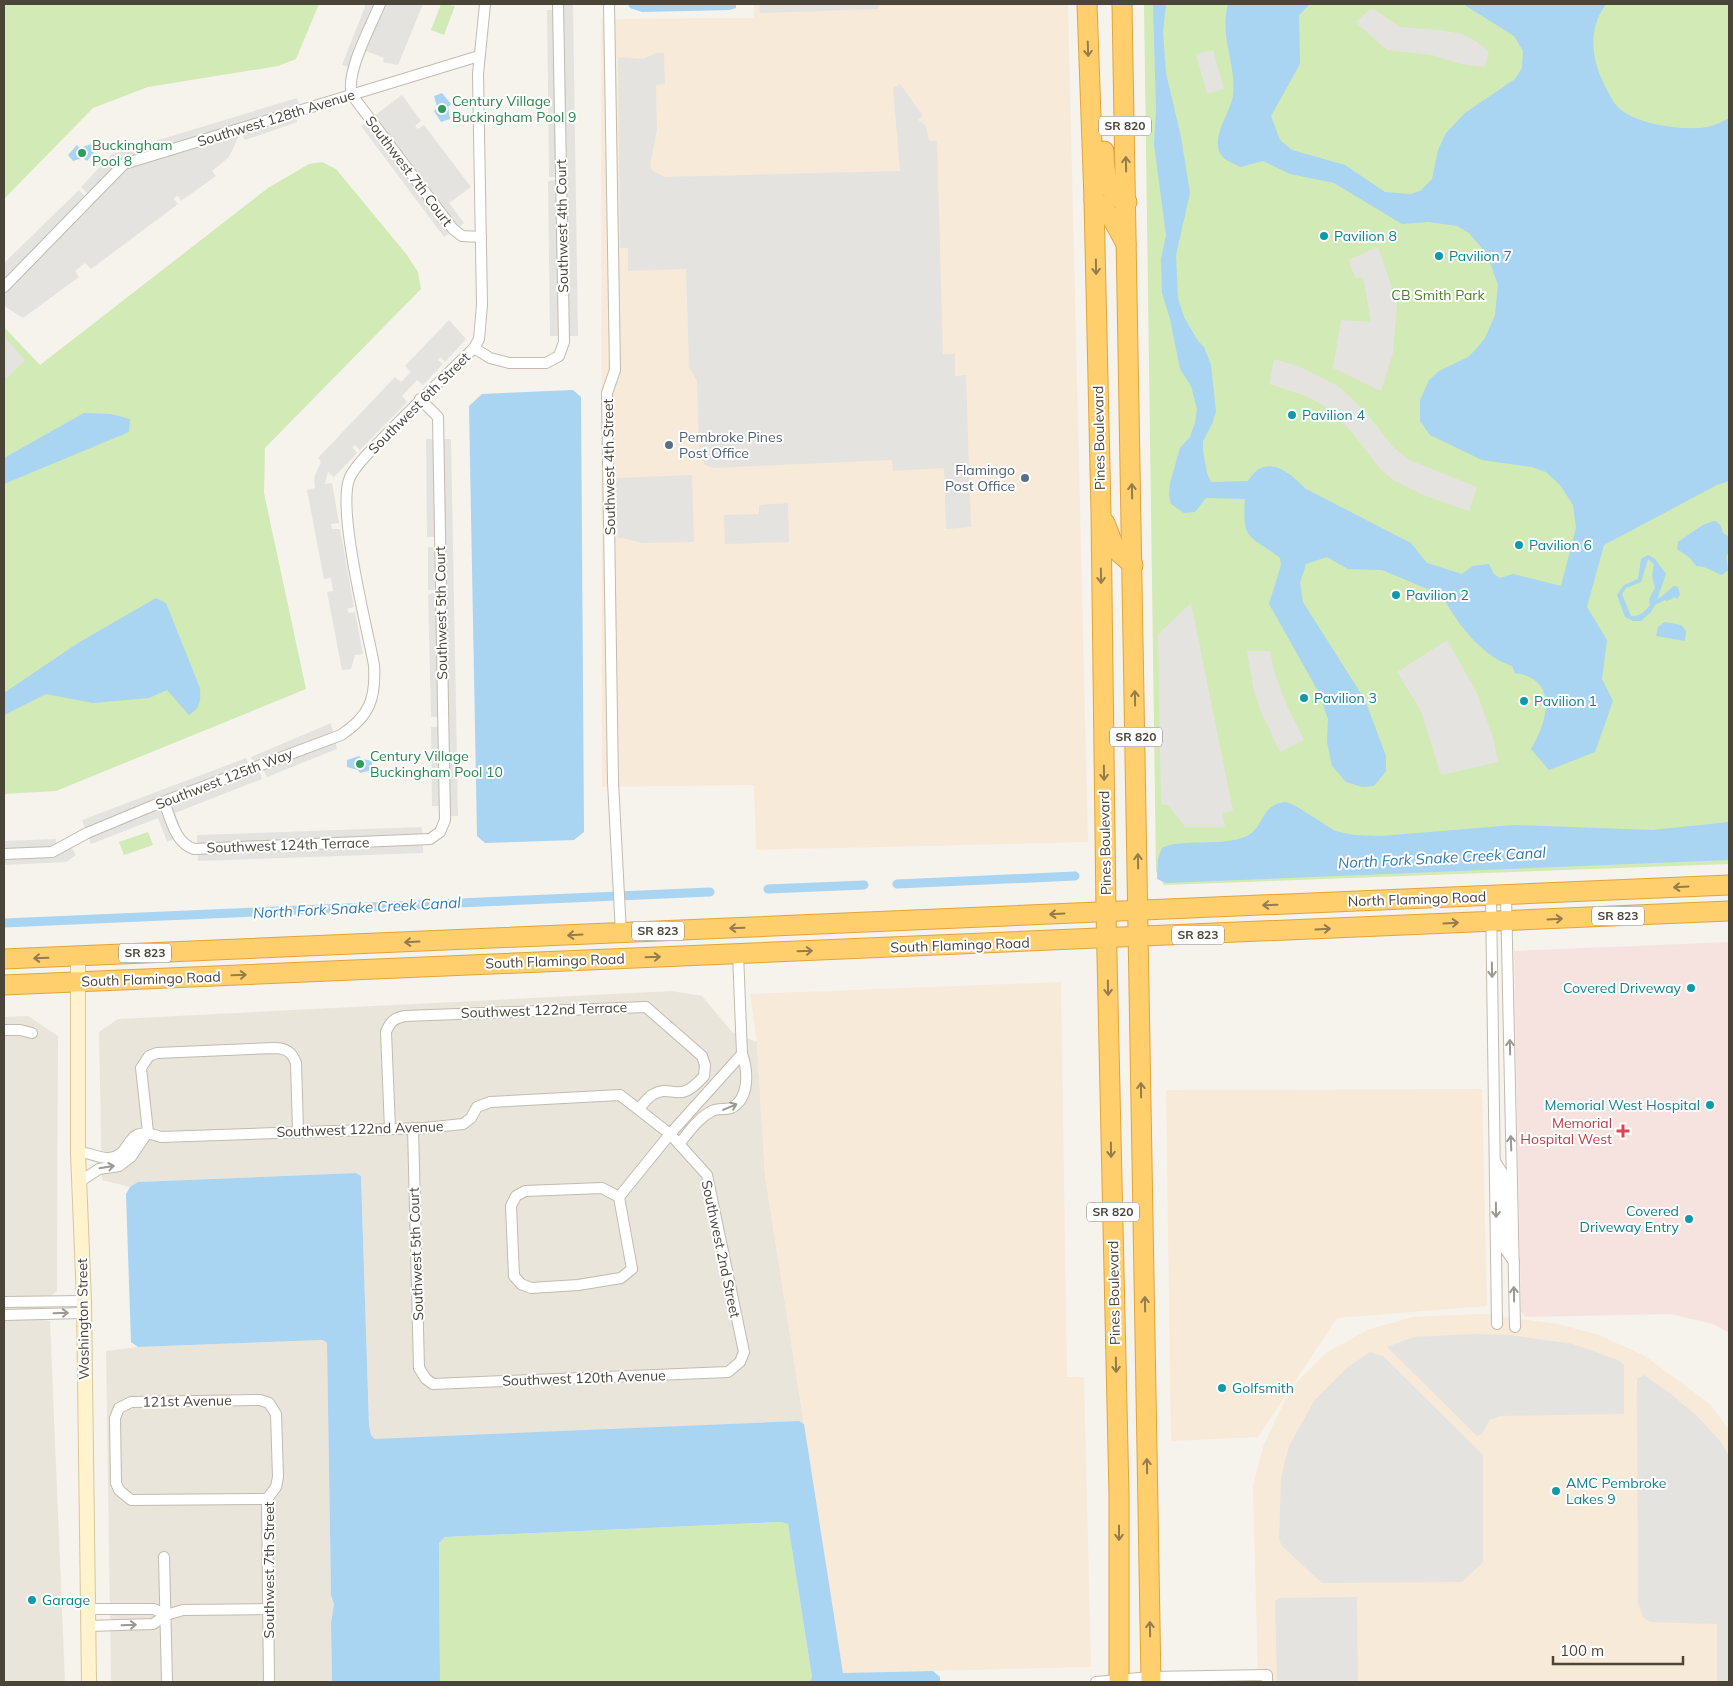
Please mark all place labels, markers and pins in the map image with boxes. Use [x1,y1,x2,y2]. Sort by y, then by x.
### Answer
place label: Century Village Buckingham Pool 9 [452,92,576,126]
marker: Century Village Buckingham Pool 9 [436,103,448,115]
place label: Buckingham Pool 8 [92,136,173,170]
marker: Buckingham Pool 8 [76,147,88,159]
place label: Pavilion 8 [1334,227,1397,245]
marker: Pavilion 8 [1318,230,1330,242]
place label: Pavilion 7 [1449,247,1512,265]
marker: Pavilion 7 [1433,250,1445,262]
place label: Pavilion 4 [1302,406,1365,424]
marker: Pavilion 4 [1286,409,1298,421]
place label: Pembroke Pines Post Office [679,428,783,462]
marker: Pembroke Pines Post Office [663,439,675,451]
place label: Flamingo Post Office [945,461,1015,495]
marker: Flamingo Post Office [1019,472,1031,484]
place label: Pavilion 6 [1529,536,1592,554]
marker: Pavilion 6 [1513,539,1525,551]
place label: Pavilion 2 [1406,586,1469,604]
marker: Pavilion 2 [1390,589,1402,601]
place label: Pavilion 3 [1314,689,1377,707]
marker: Pavilion 3 [1298,692,1310,704]
place label: Pavilion 1 [1534,692,1597,710]
marker: Pavilion 1 [1518,695,1530,707]
place label: Century Village Buckingham Pool 10 [370,747,503,781]
marker: Century Village Buckingham Pool 10 [354,758,366,770]
place label: Covered Driveway [1563,979,1682,997]
marker: Covered Driveway [1685,982,1697,994]
place label: Memorial West Hospital [1544,1096,1700,1114]
marker: Memorial West Hospital [1704,1099,1716,1111]
place label: Memorial Hospital West [1520,1114,1612,1148]
marker: Memorial Hospital West [1616,1124,1630,1138]
place label: Covered Driveway Entry [1580,1202,1680,1236]
marker: Covered Driveway Entry [1683,1213,1695,1225]
place label: Golfsmith [1232,1379,1294,1397]
marker: Golfsmith [1216,1382,1228,1394]
place label: AMC Pembroke Lakes 9 [1566,1474,1666,1508]
marker: AMC Pembroke Lakes 9 [1550,1485,1562,1497]
place label: Garage [42,1591,90,1609]
marker: Garage [26,1594,38,1606]

